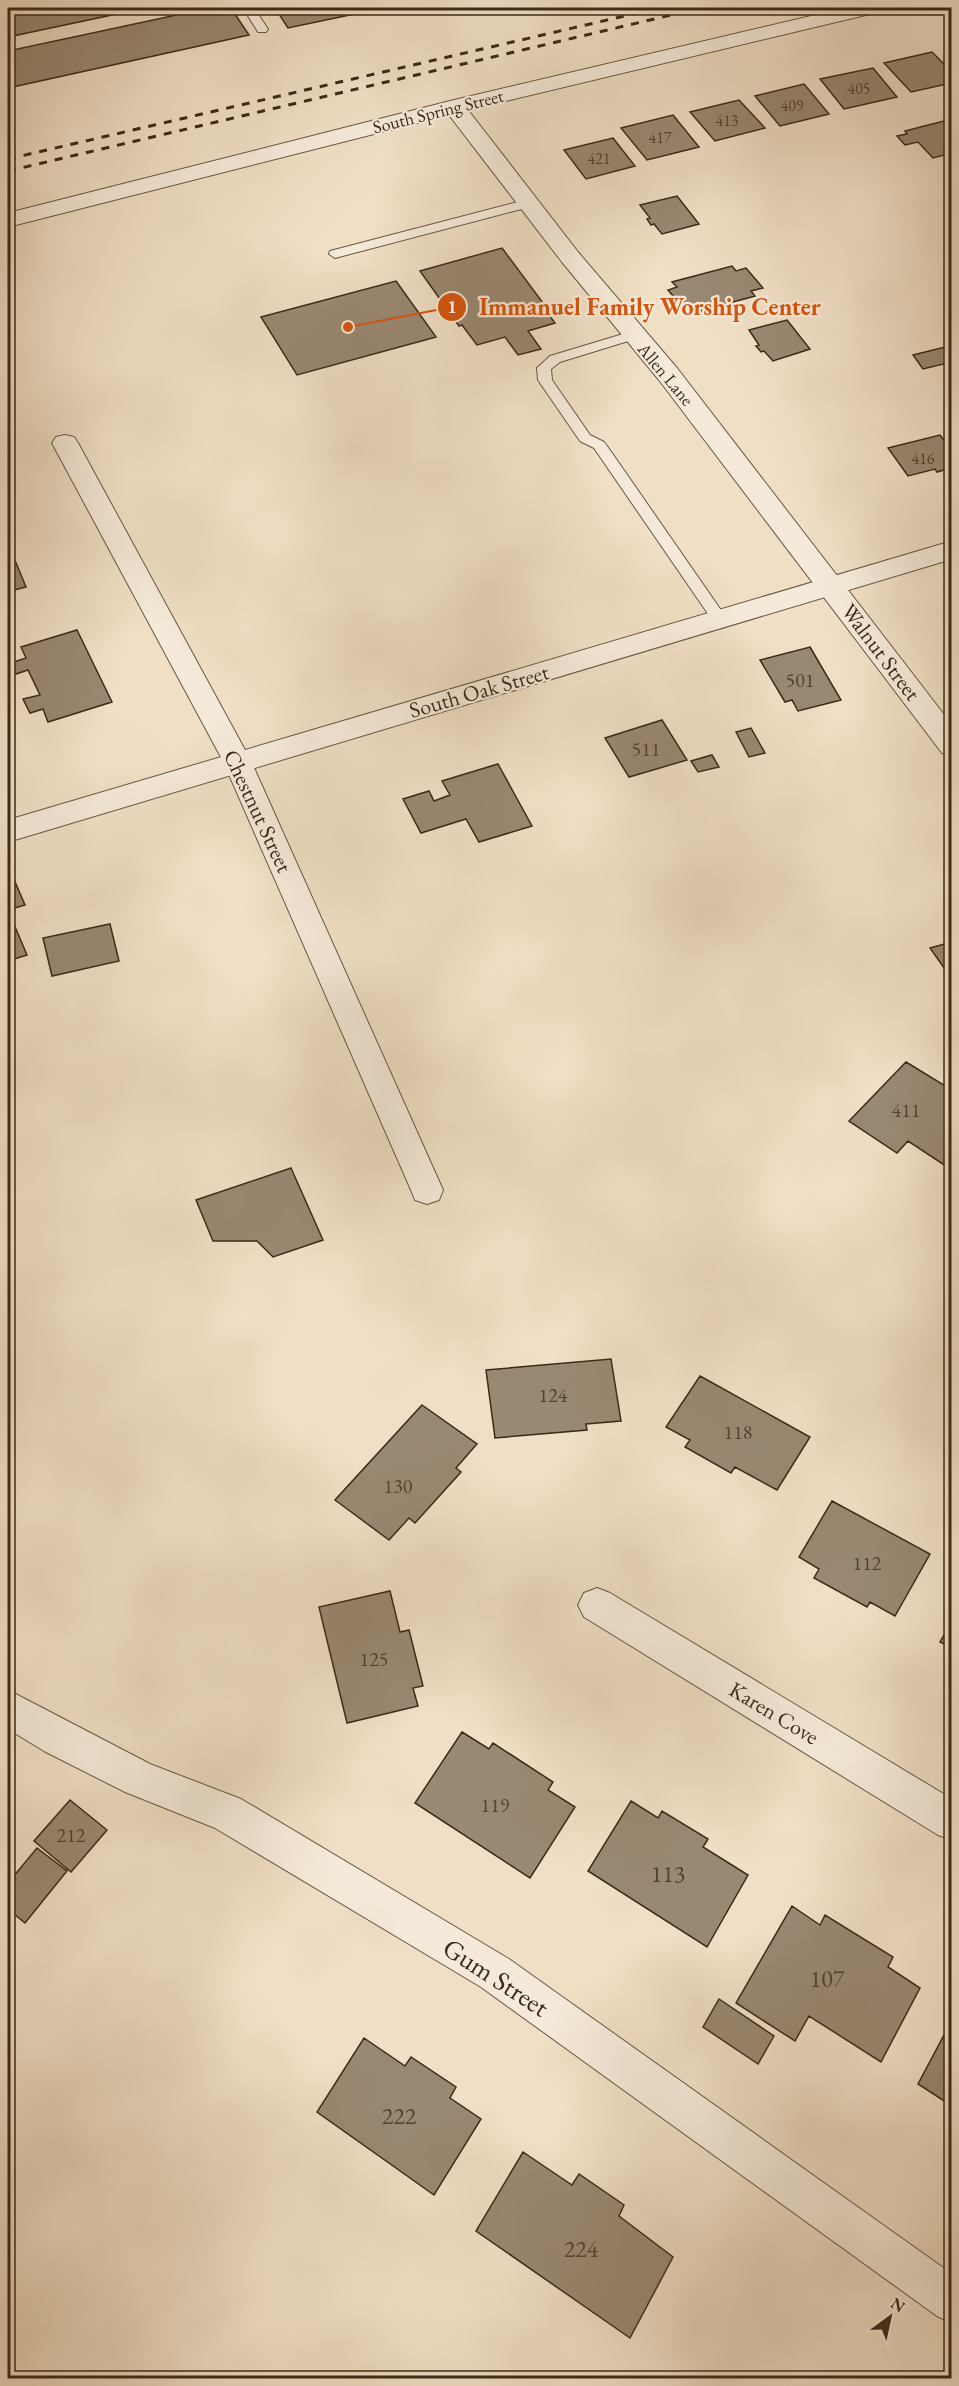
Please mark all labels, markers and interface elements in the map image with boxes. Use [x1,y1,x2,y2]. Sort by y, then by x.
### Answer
house number: 405 [847,78,871,99]
street label: South Spring Street [370,84,506,138]
house number: 409 [780,95,804,116]
house number: 413 [715,110,739,131]
house number: 417 [648,127,672,148]
house number: 421 [587,148,611,169]
callout: Immanuel Family Worship Center [437,286,832,328]
text: Immanuel Family Worship Center [479,291,821,323]
text: 1 [447,295,457,318]
street label: Allen Lane [632,337,699,410]
house number: 416 [911,448,935,469]
street label: Walnut Street [835,597,927,707]
street label: South Oak Street [406,657,552,725]
house number: 501 [786,667,814,693]
house number: 511 [632,736,660,762]
street label: Chestnut Street [217,745,299,877]
house number: 411 [892,1097,920,1123]
house number: 124 [539,1382,568,1408]
house number: 118 [724,1419,752,1445]
house number: 130 [384,1473,413,1499]
house number: 112 [853,1550,882,1576]
house number: 125 [360,1646,388,1672]
street label: Karen Cove [724,1675,824,1751]
house number: 119 [481,1792,510,1818]
house number: 212 [57,1822,86,1848]
house number: 113 [651,1858,685,1889]
street label: Gum Street [436,1930,556,2025]
house number: 107 [810,1963,845,1994]
house number: 222 [382,2100,417,2131]
house number: 224 [564,2233,599,2264]
north arrow [860,2287,920,2347]
text: N [887,2293,909,2317]

